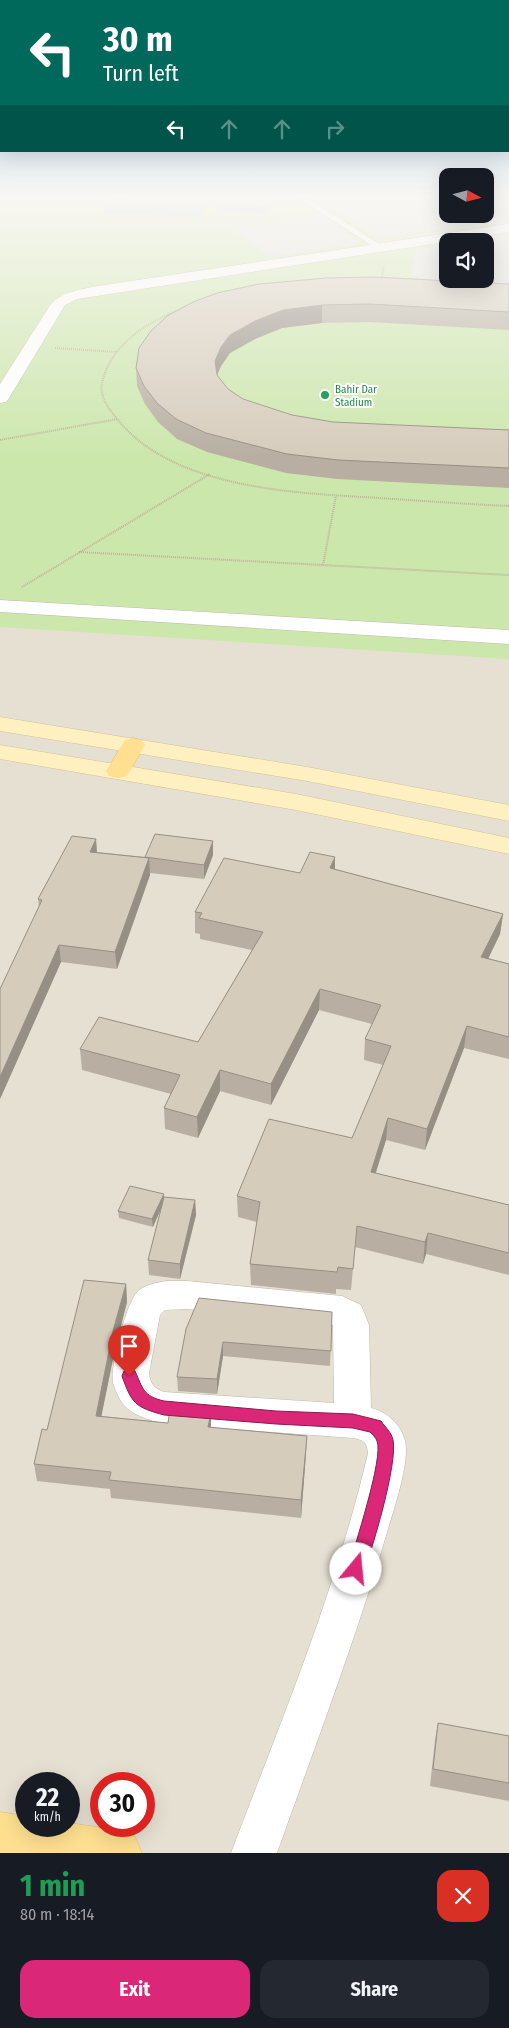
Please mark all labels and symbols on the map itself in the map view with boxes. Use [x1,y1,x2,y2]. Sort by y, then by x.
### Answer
north arrow [439,168,494,222]
place label: Bahir Dar Stadium [335,383,377,409]
marker: Bahir Dar Stadium [319,389,331,401]
pin [108,1325,150,1376]
position arrow [329,1542,381,1594]
speed limit sign: 30 [90,1772,155,1837]

